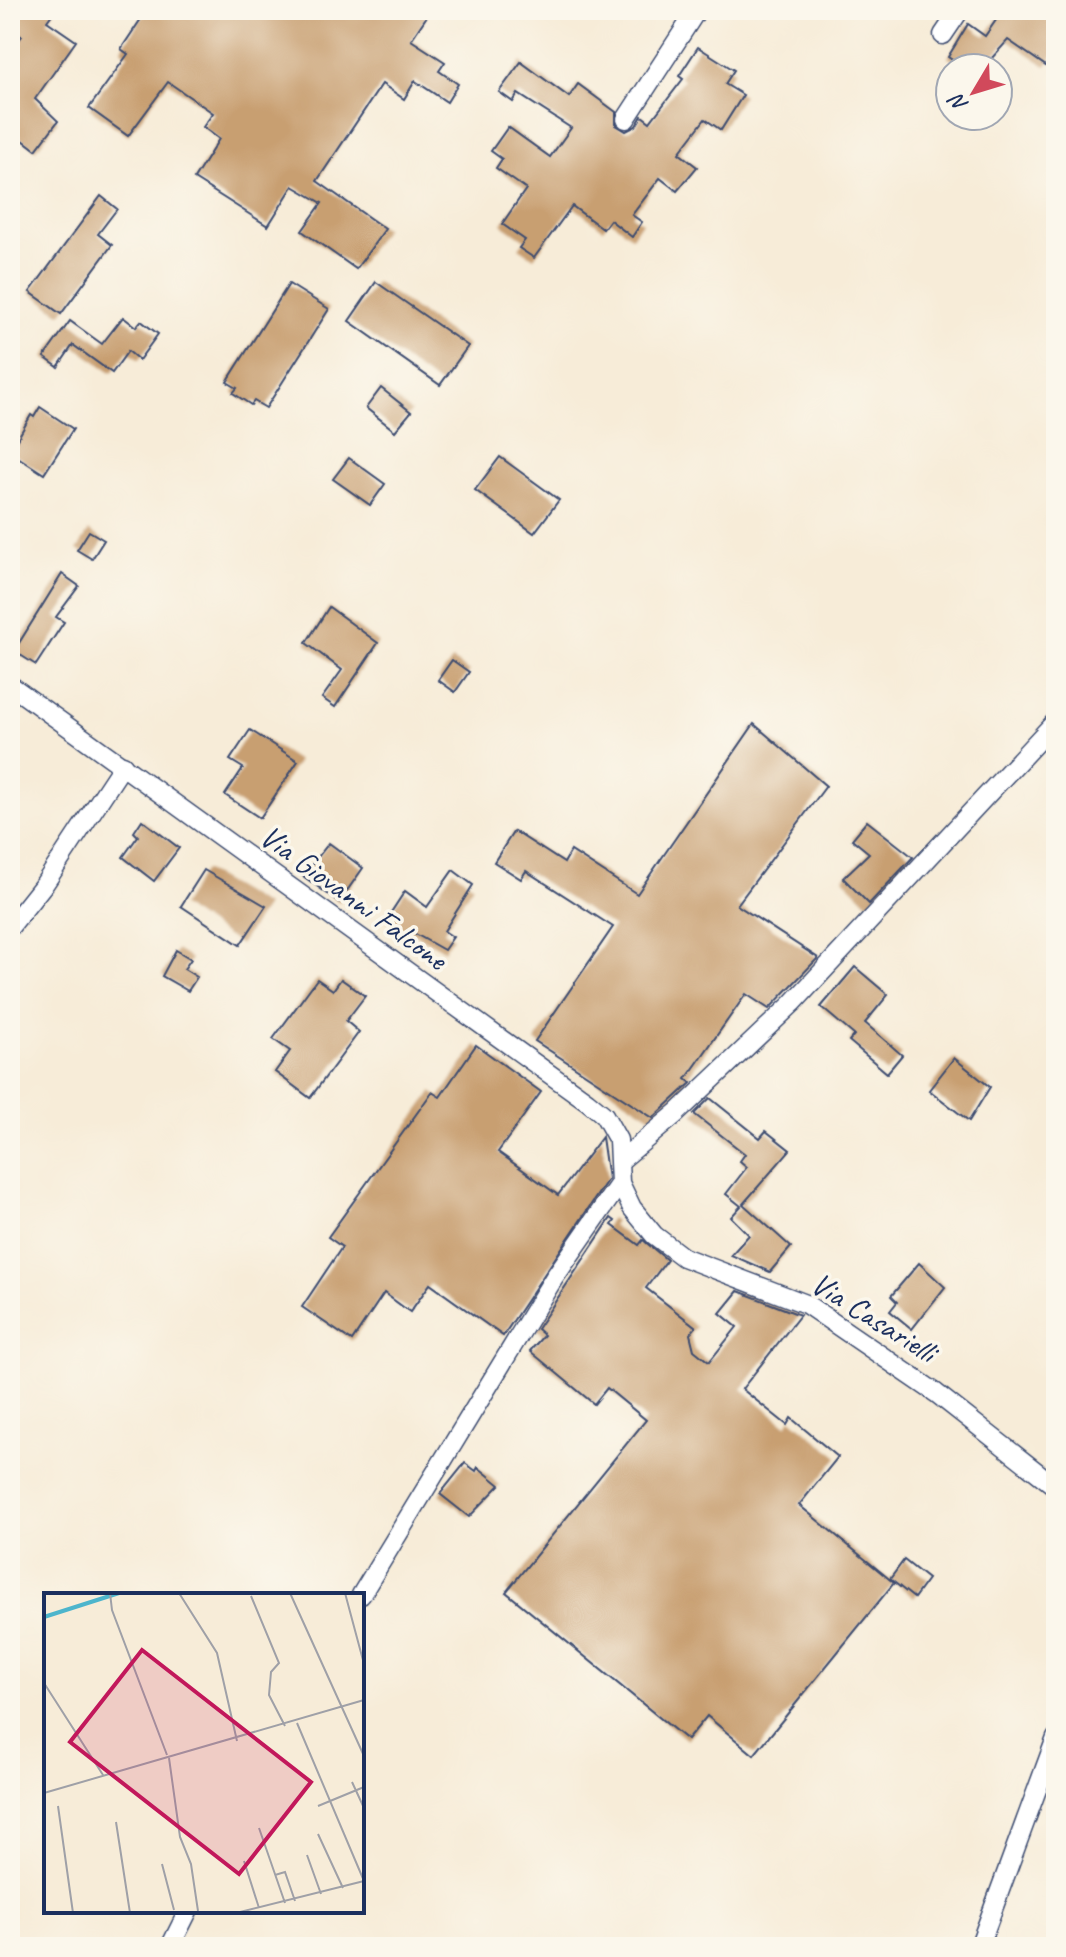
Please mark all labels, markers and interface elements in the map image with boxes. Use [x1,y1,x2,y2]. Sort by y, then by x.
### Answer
north arrow [934,52,1014,132]
text: N [942,87,974,118]
street label: Via Giovanni Falcone [252,816,458,981]
street label: Via Casarielli [803,1263,948,1374]
inset map [44,1593,364,1913]

